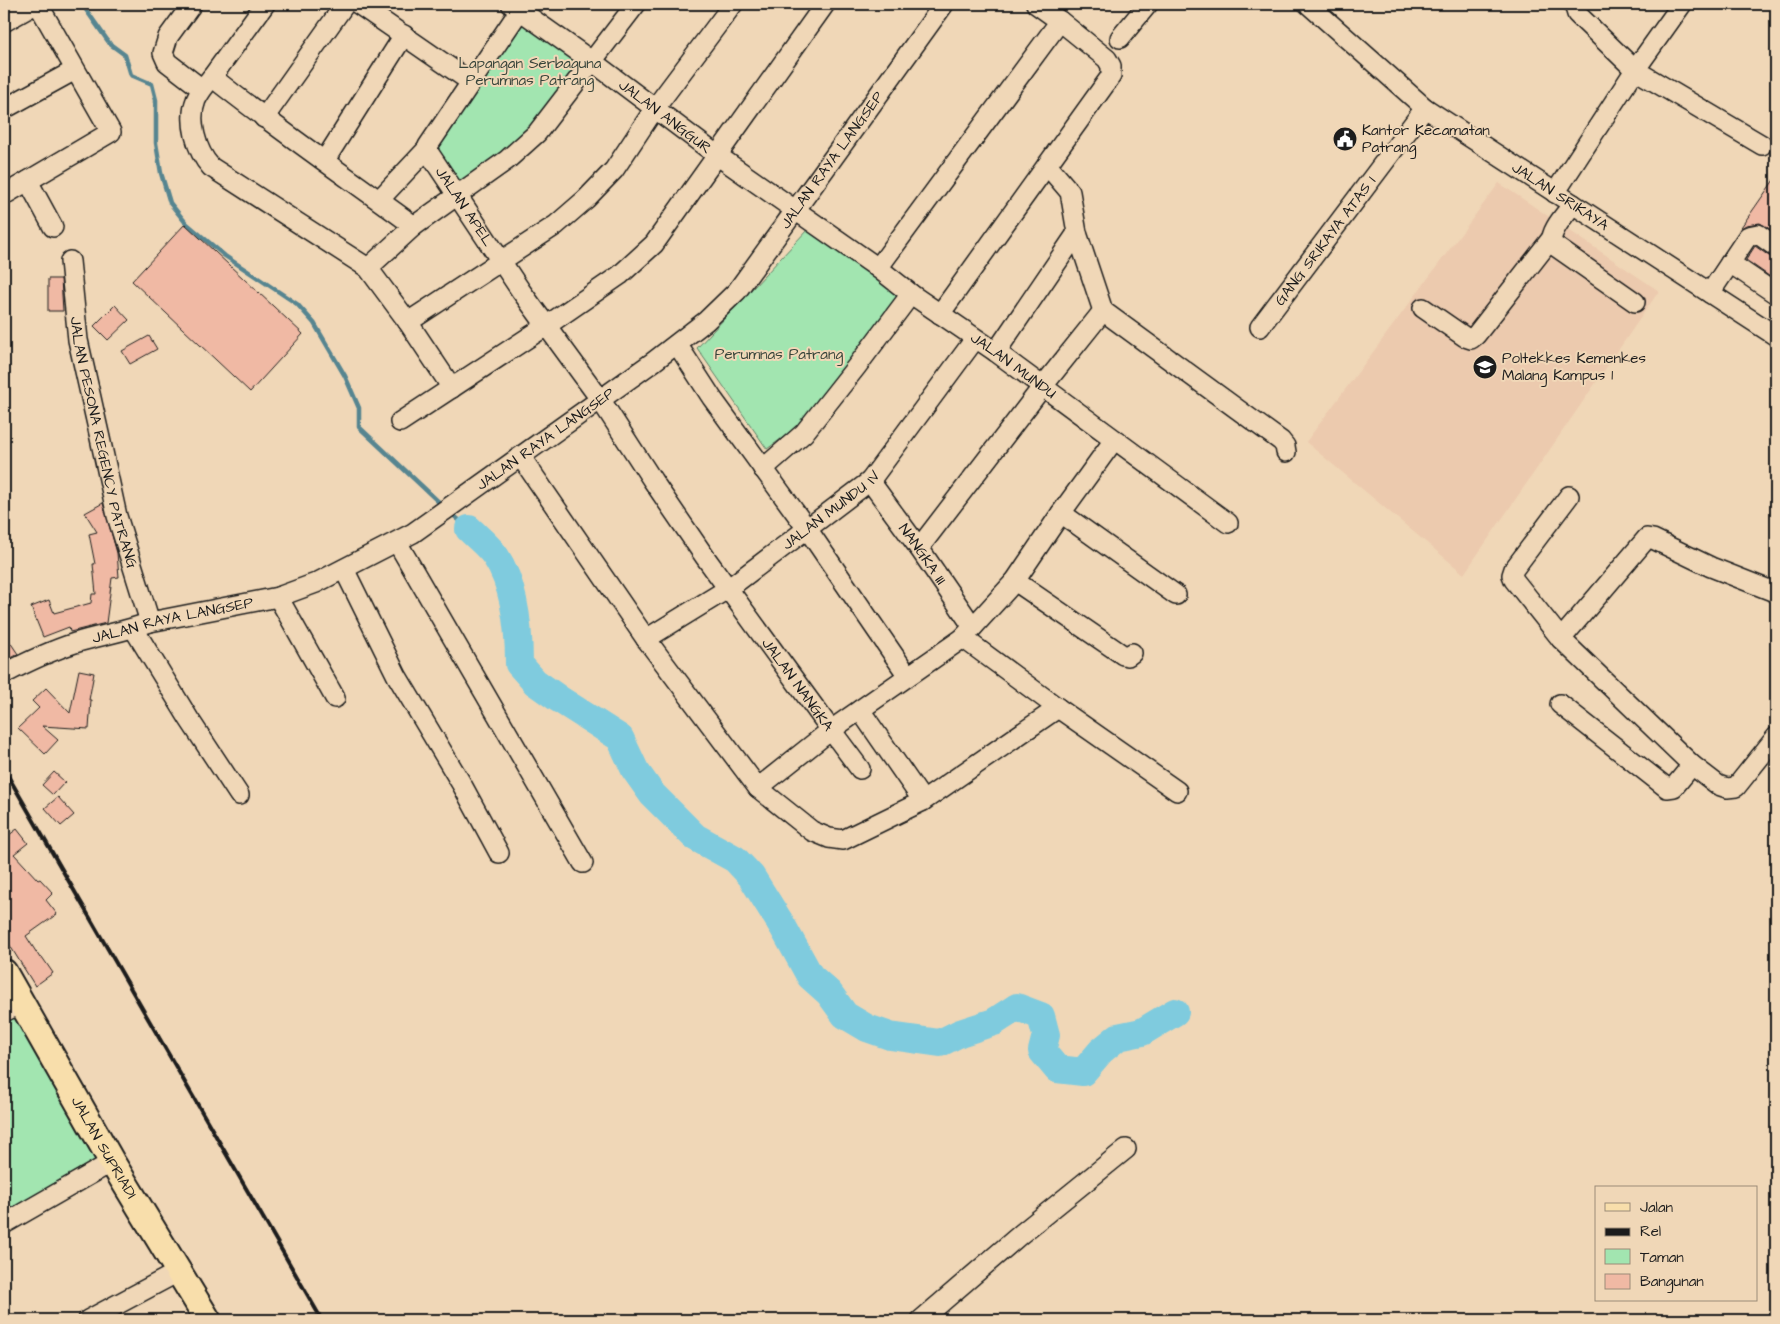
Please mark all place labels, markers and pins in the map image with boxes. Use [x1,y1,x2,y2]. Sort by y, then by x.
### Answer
place label: Kantor Kecamatan Patrang [1362,120,1490,159]
public building icon: Kantor Kecamatan Patrang [1332,126,1358,152]
place label: Poltekkes Kemenkes Malang Kampus 1 [1502,348,1646,387]
school or university icon: Poltekkes Kemenkes Malang Kampus 1 [1472,354,1498,380]

